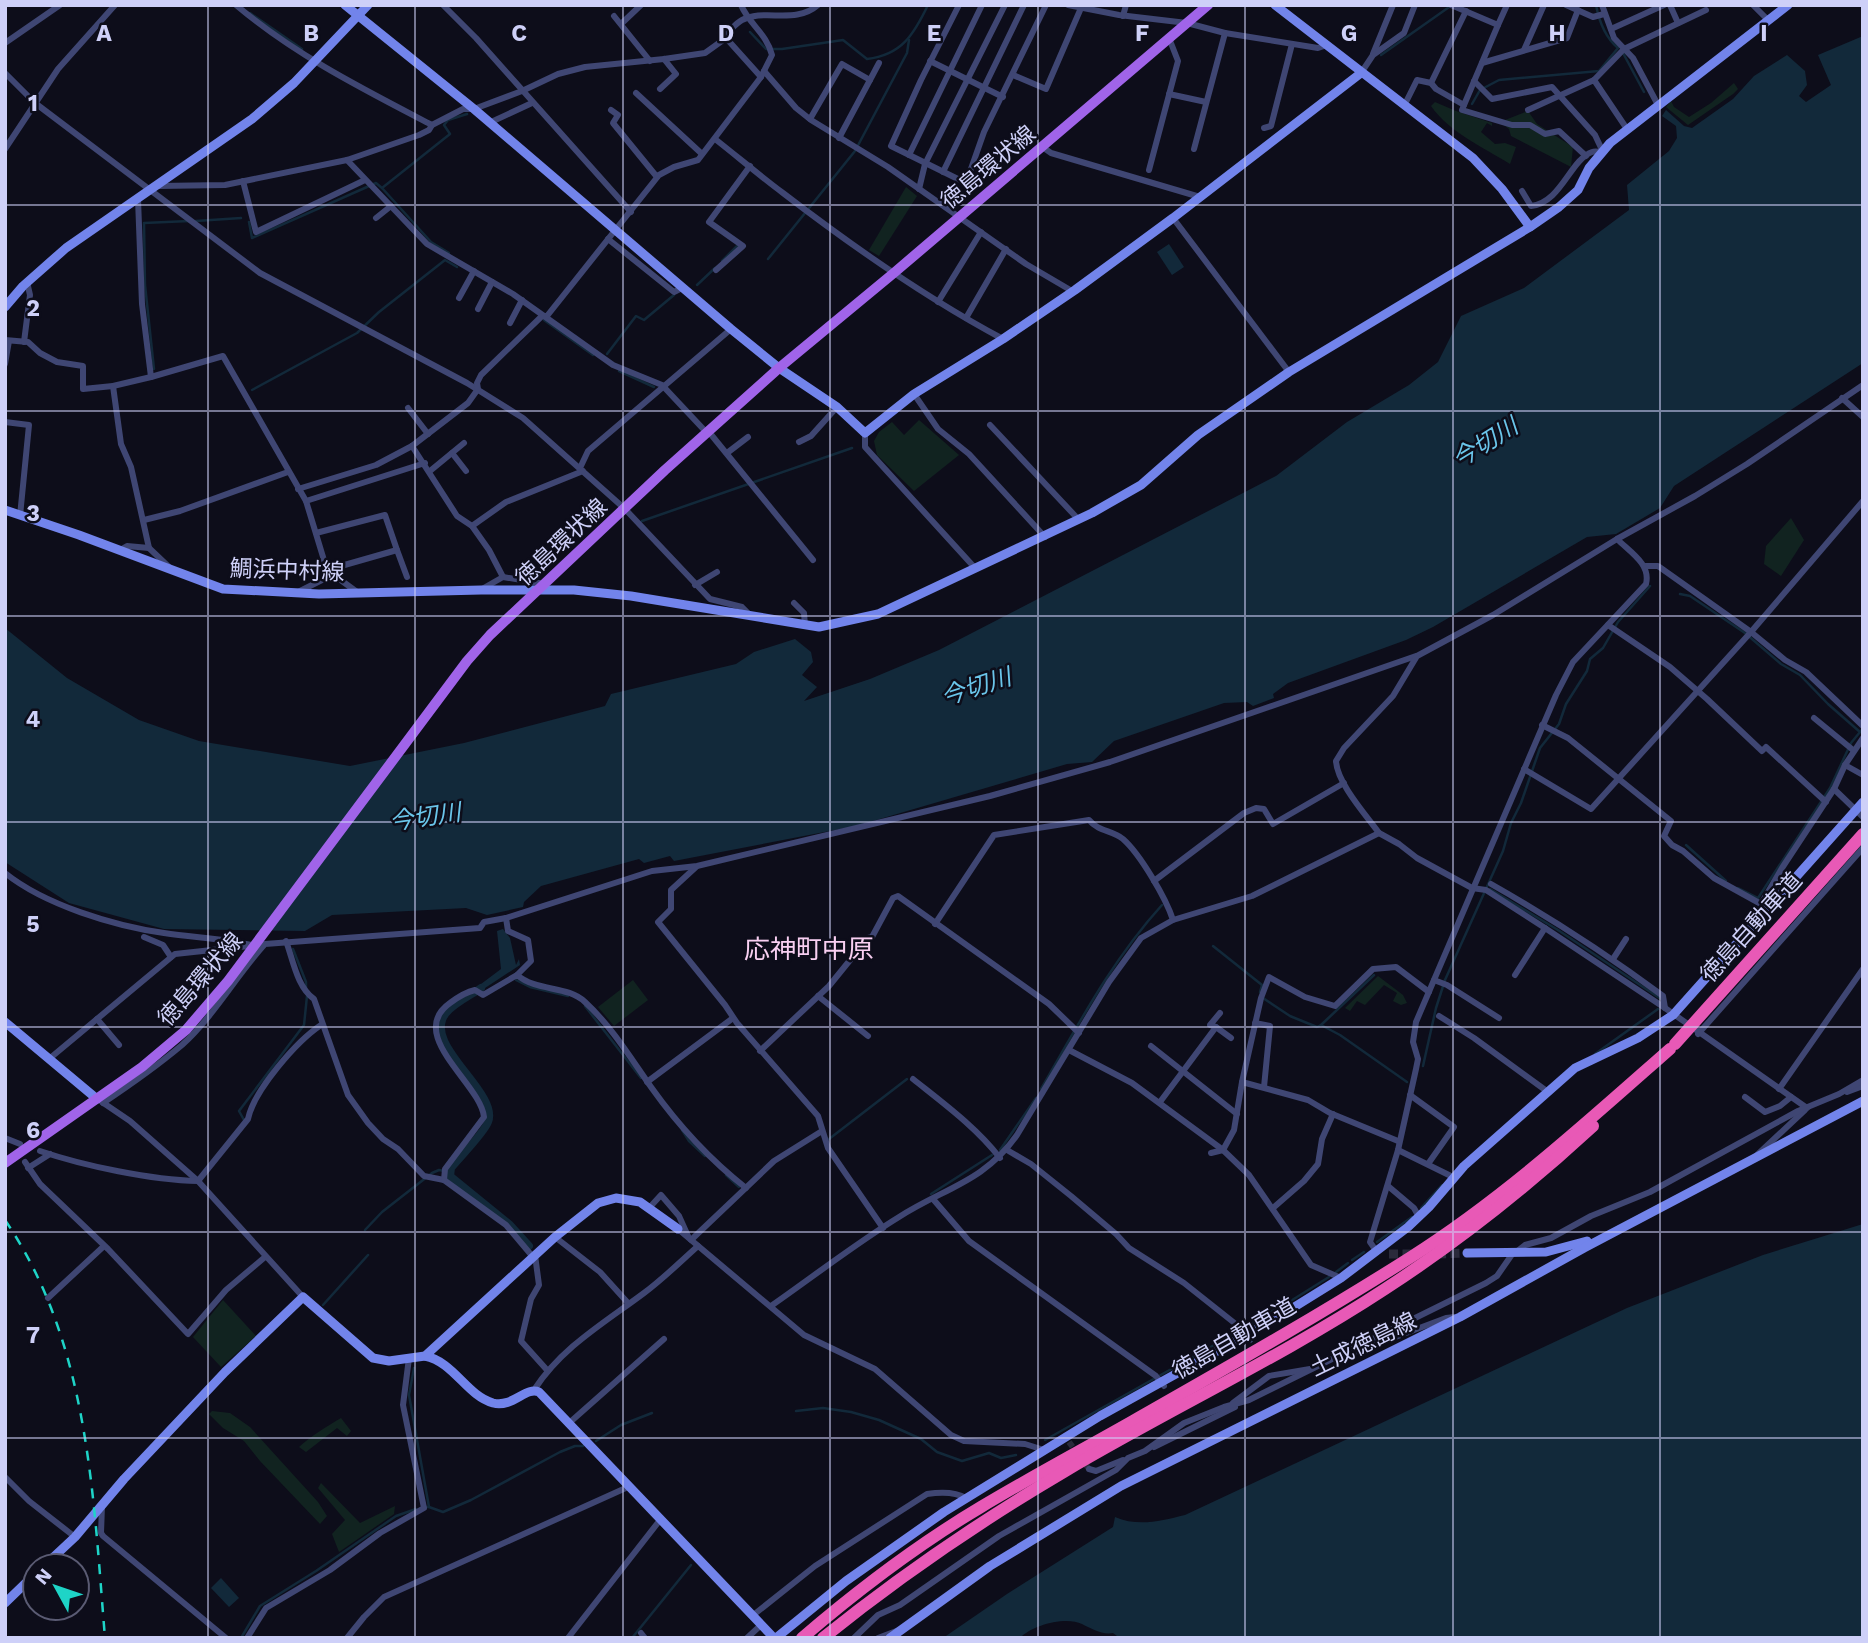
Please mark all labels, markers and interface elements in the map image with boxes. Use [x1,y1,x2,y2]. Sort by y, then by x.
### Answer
text: A [96,20,112,47]
text: B [303,20,319,47]
text: C [511,20,527,47]
text: D [718,20,734,47]
text: E [927,20,941,47]
text: F [1135,20,1149,47]
text: G [1341,20,1357,47]
text: H [1548,20,1566,47]
text: I [1760,20,1768,47]
text: 1 [28,90,38,117]
street label: 徳島環状線 [936,120,1041,215]
text: 2 [26,295,40,322]
water label: 今切川 [1447,410,1525,474]
street label: 徳島環状線 [510,493,613,591]
text: 3 [26,500,40,527]
street label: 鯛浜中村線 [229,555,345,586]
water label: 今切川 [937,662,1017,711]
text: 4 [26,706,41,733]
water label: 今切川 [387,798,466,836]
street label: 徳島自動車道 [1695,867,1808,988]
text: 5 [26,911,40,938]
street label: 徳島環状線 [152,927,248,1032]
district label: 応神町中原 [744,934,874,964]
text: 6 [26,1117,40,1144]
street label: 徳島自動車道 [1168,1292,1301,1385]
street label: 土成徳島線 [1306,1307,1421,1382]
text: 7 [26,1322,40,1349]
north arrow [21,1552,91,1622]
text: N [30,1564,57,1589]

